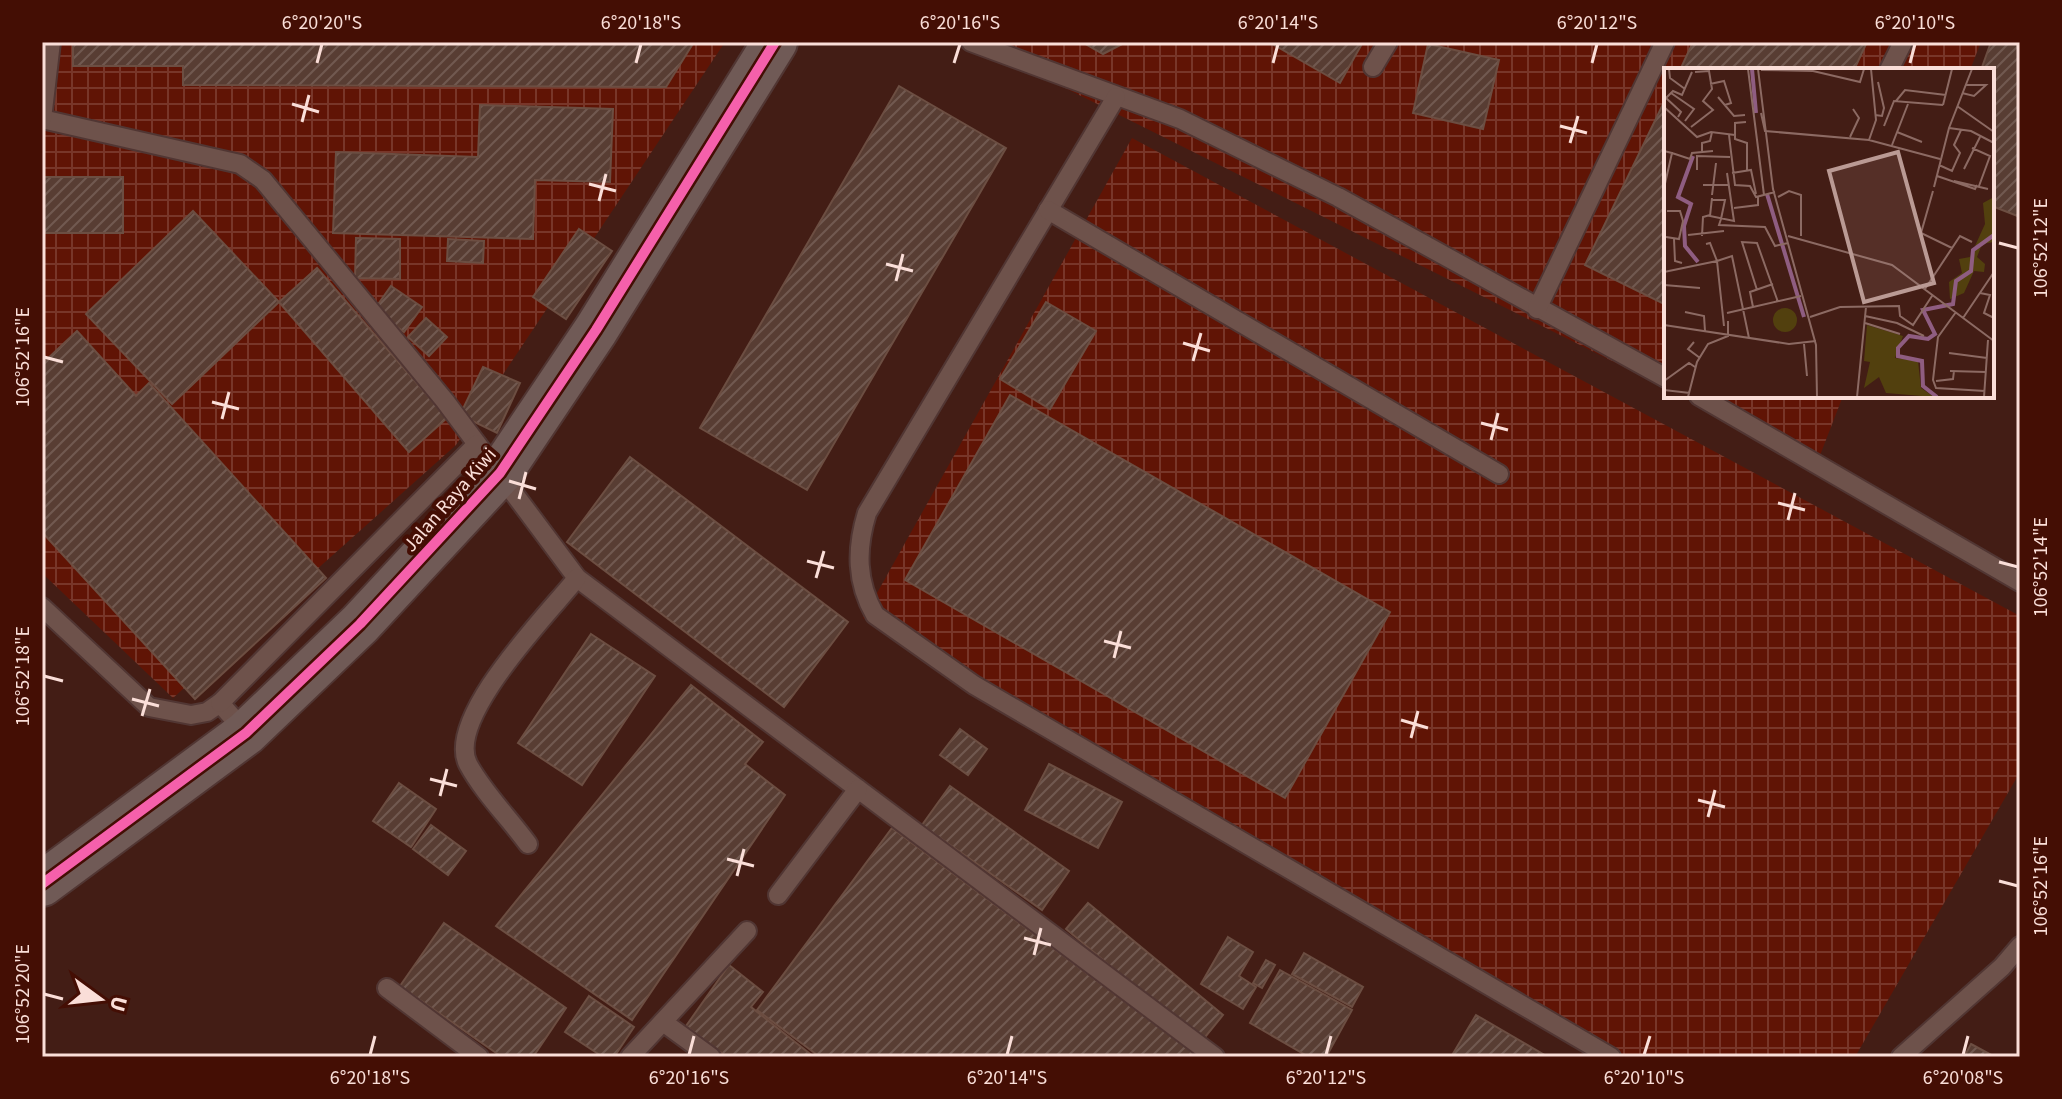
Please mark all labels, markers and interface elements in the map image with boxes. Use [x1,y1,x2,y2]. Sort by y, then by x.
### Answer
text: 6°20'20"S [282,9,362,37]
text: 6°20'18"S [601,9,681,37]
text: 6°20'16"S [920,9,1000,37]
text: 6°20'14"S [1238,9,1318,37]
text: 6°20'12"S [1557,9,1637,37]
text: 6°20'10"S [1875,9,1955,37]
inset map [1664,68,1994,398]
text: 106°52'12"E [2027,198,2055,298]
text: 106°52'16"E [9,307,37,407]
street label: Jalan Raya Kiwi [397,442,503,558]
text: 106°52'14"E [2027,517,2055,617]
text: 106°52'18"E [9,626,37,726]
text: 106°52'16"E [2027,836,2055,936]
text: 106°52'20"E [9,944,37,1044]
north arrow [60,959,140,1039]
text: U [101,993,136,1015]
text: 6°20'18"S [330,1064,410,1092]
text: 6°20'16"S [649,1064,729,1092]
text: 6°20'14"S [967,1064,1047,1092]
text: 6°20'12"S [1286,1064,1366,1092]
text: 6°20'10"S [1604,1064,1684,1092]
text: 6°20'08"S [1923,1064,2003,1092]

